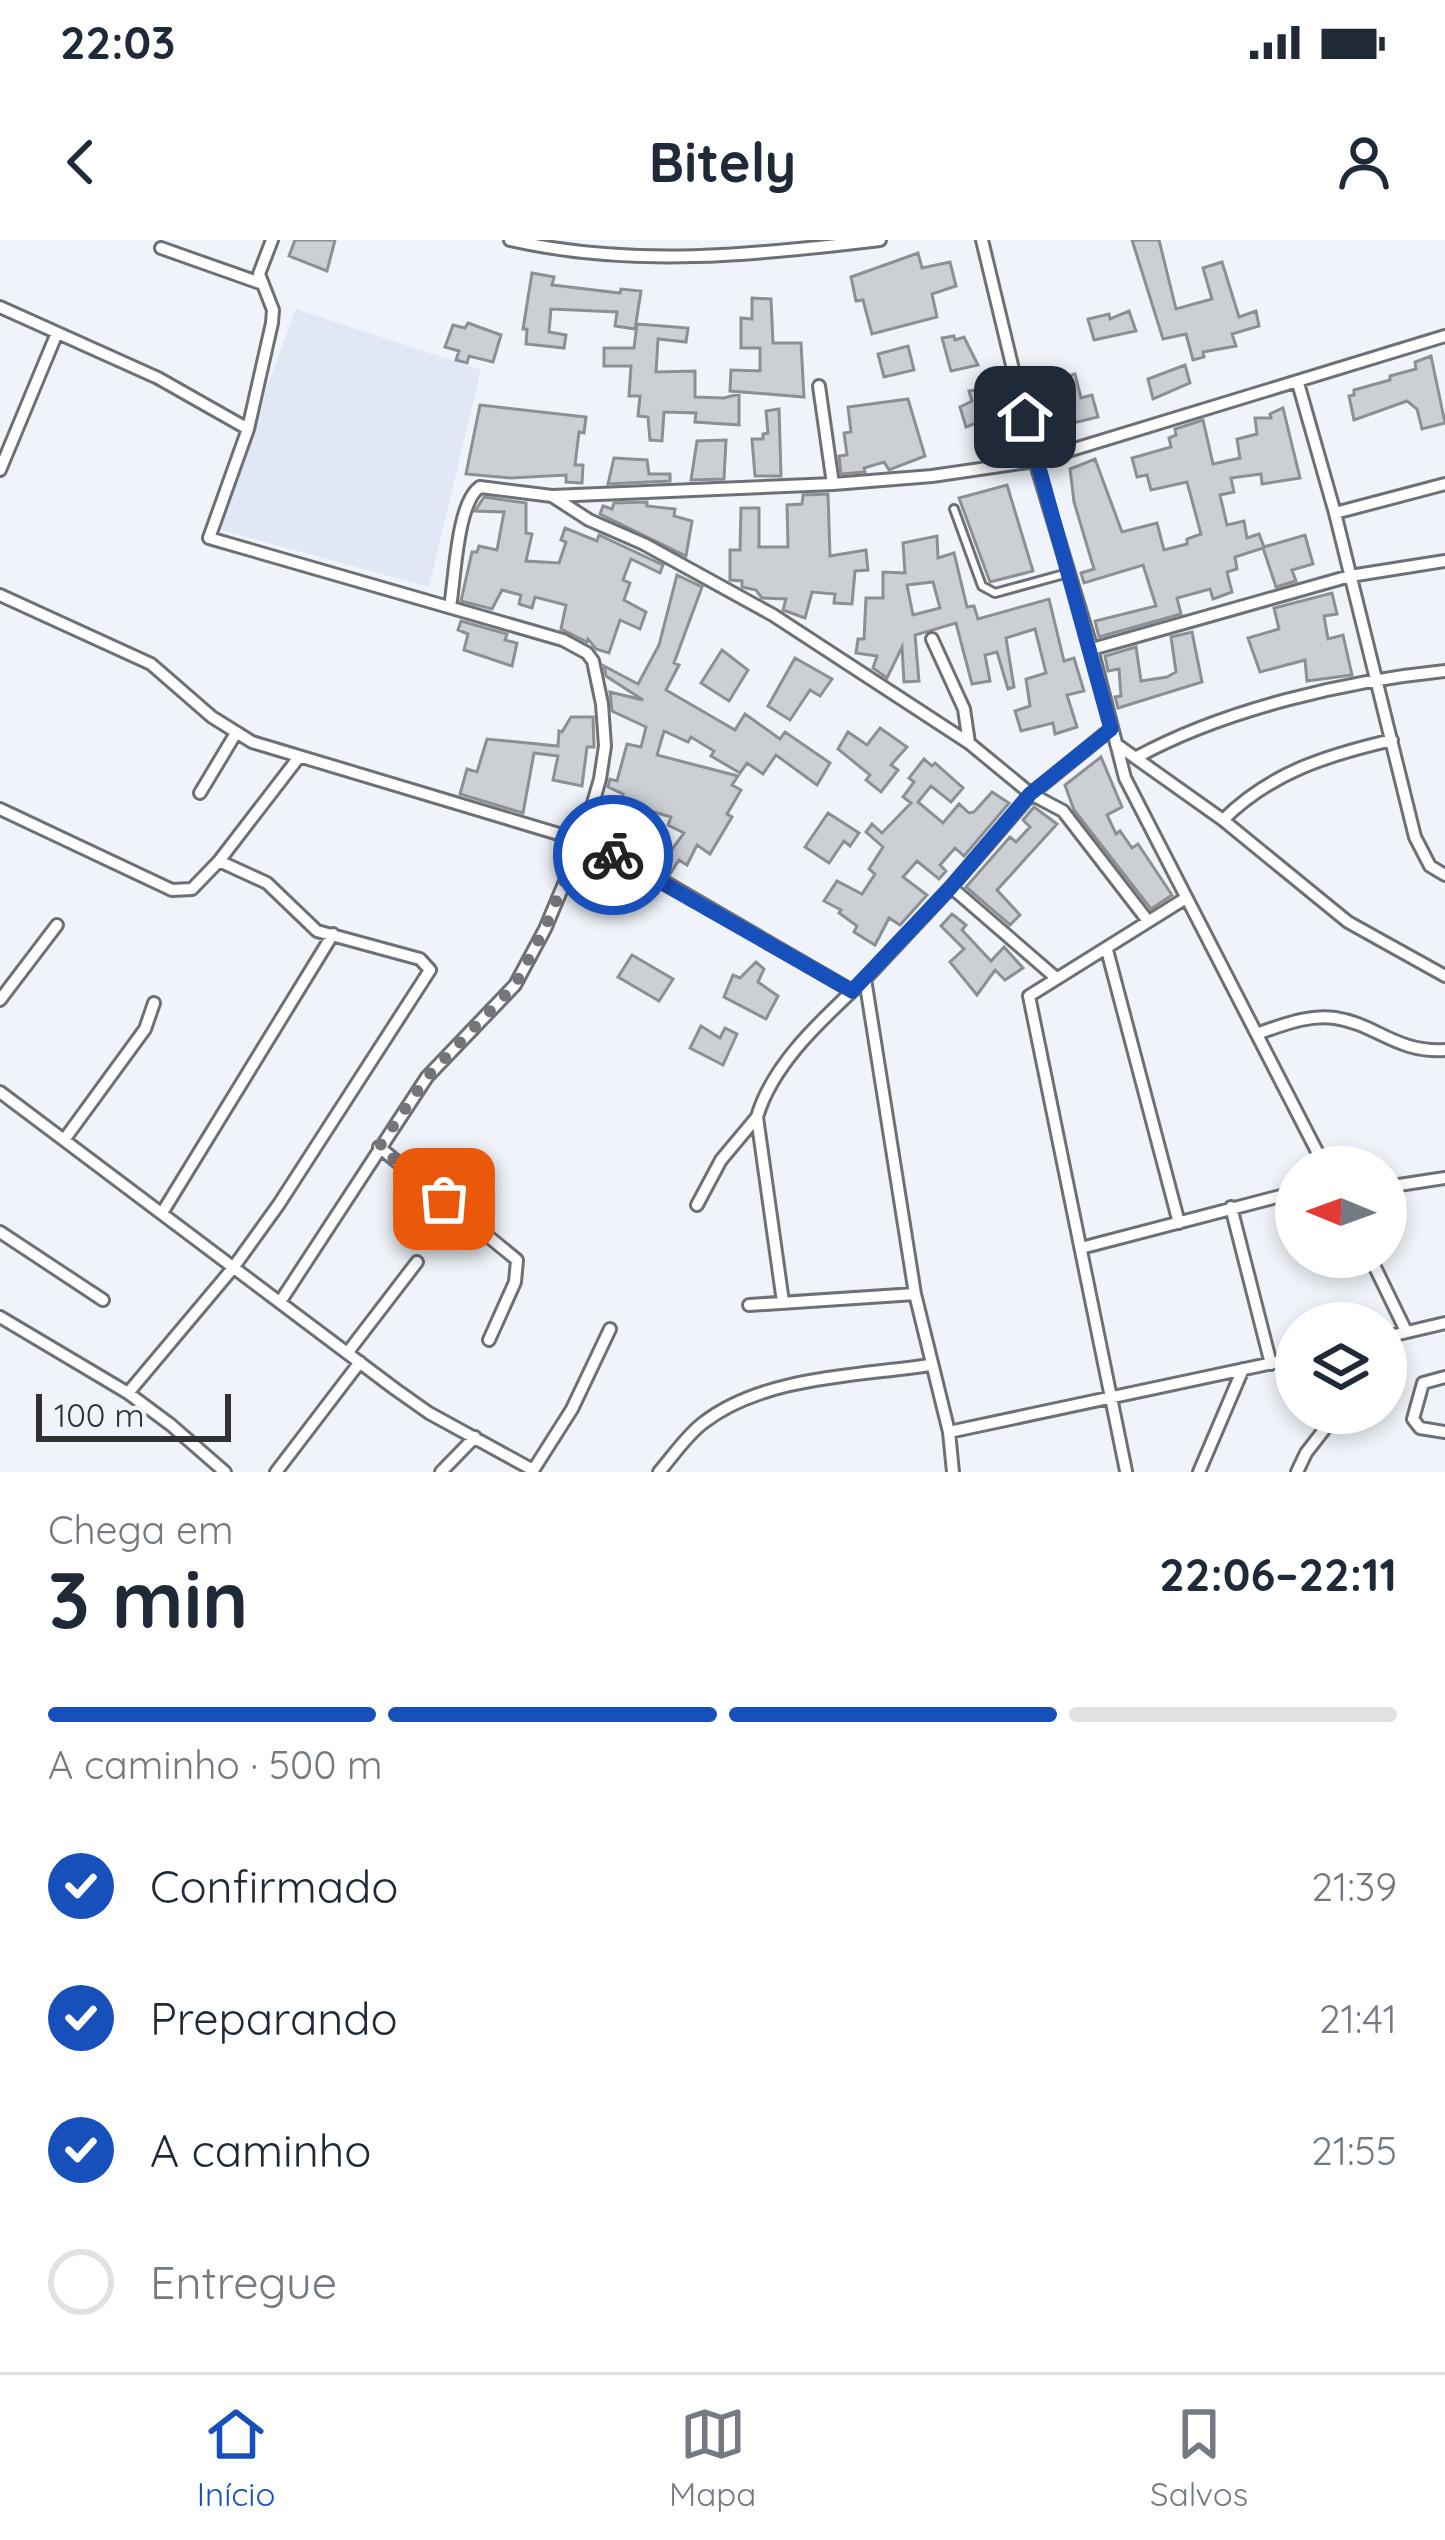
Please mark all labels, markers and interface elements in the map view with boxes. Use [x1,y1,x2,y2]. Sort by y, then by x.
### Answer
text: 22:03 [60,14,175,70]
text: Bitely [649,128,796,196]
icon: back [48,129,114,195]
icon: person [1331,129,1397,195]
pin [974,366,1076,468]
icon: home [992,384,1058,450]
courier [553,795,673,915]
icon: bike [580,822,646,888]
north arrow [1275,1146,1407,1278]
map controls [1275,1146,1407,1434]
pin [393,1148,495,1250]
icon: bag [411,1166,477,1232]
button: layers [1275,1302,1407,1434]
scale bar [36,1388,231,1441]
text: 100 m [54,1394,145,1435]
text: Chega em [48,1505,233,1554]
text: 22:06–22:11 [1159,1546,1397,1602]
text: 3 min [48,1550,249,1648]
text: A caminho · 500 m [48,1740,383,1789]
icon: check [48,1853,114,1919]
text: Confirmado [150,1858,398,1914]
text: 21:39 [1311,1862,1397,1911]
icon: check [48,1985,114,2051]
text: Preparando [150,1990,398,2046]
text: 21:41 [1319,1994,1397,2043]
icon: check [48,2117,114,2183]
text: A caminho [150,2122,371,2178]
text: 21:55 [1311,2126,1397,2175]
text: Entregue [150,2254,337,2310]
tab: Início [197,2401,275,2514]
tab: Mapa [669,2401,756,2514]
tab: Salvos [1150,2401,1248,2514]

